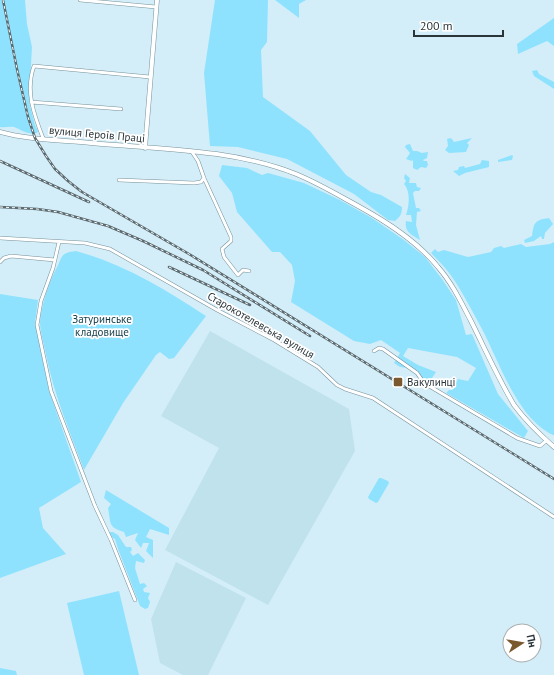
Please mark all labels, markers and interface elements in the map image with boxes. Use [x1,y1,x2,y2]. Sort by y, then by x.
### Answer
scale bar [414,12,503,38]
text: 200 m [420,18,453,33]
street label: вулиця Героїв Праці [48,123,146,145]
street label: Старокотелевська вулиця [205,289,317,361]
park label: Затуринське кладовище [72,312,132,339]
place label: Вакулинці [407,375,456,389]
marker: Вакулинці [392,376,404,388]
north arrow [502,623,542,663]
text: Пн [524,633,540,649]

